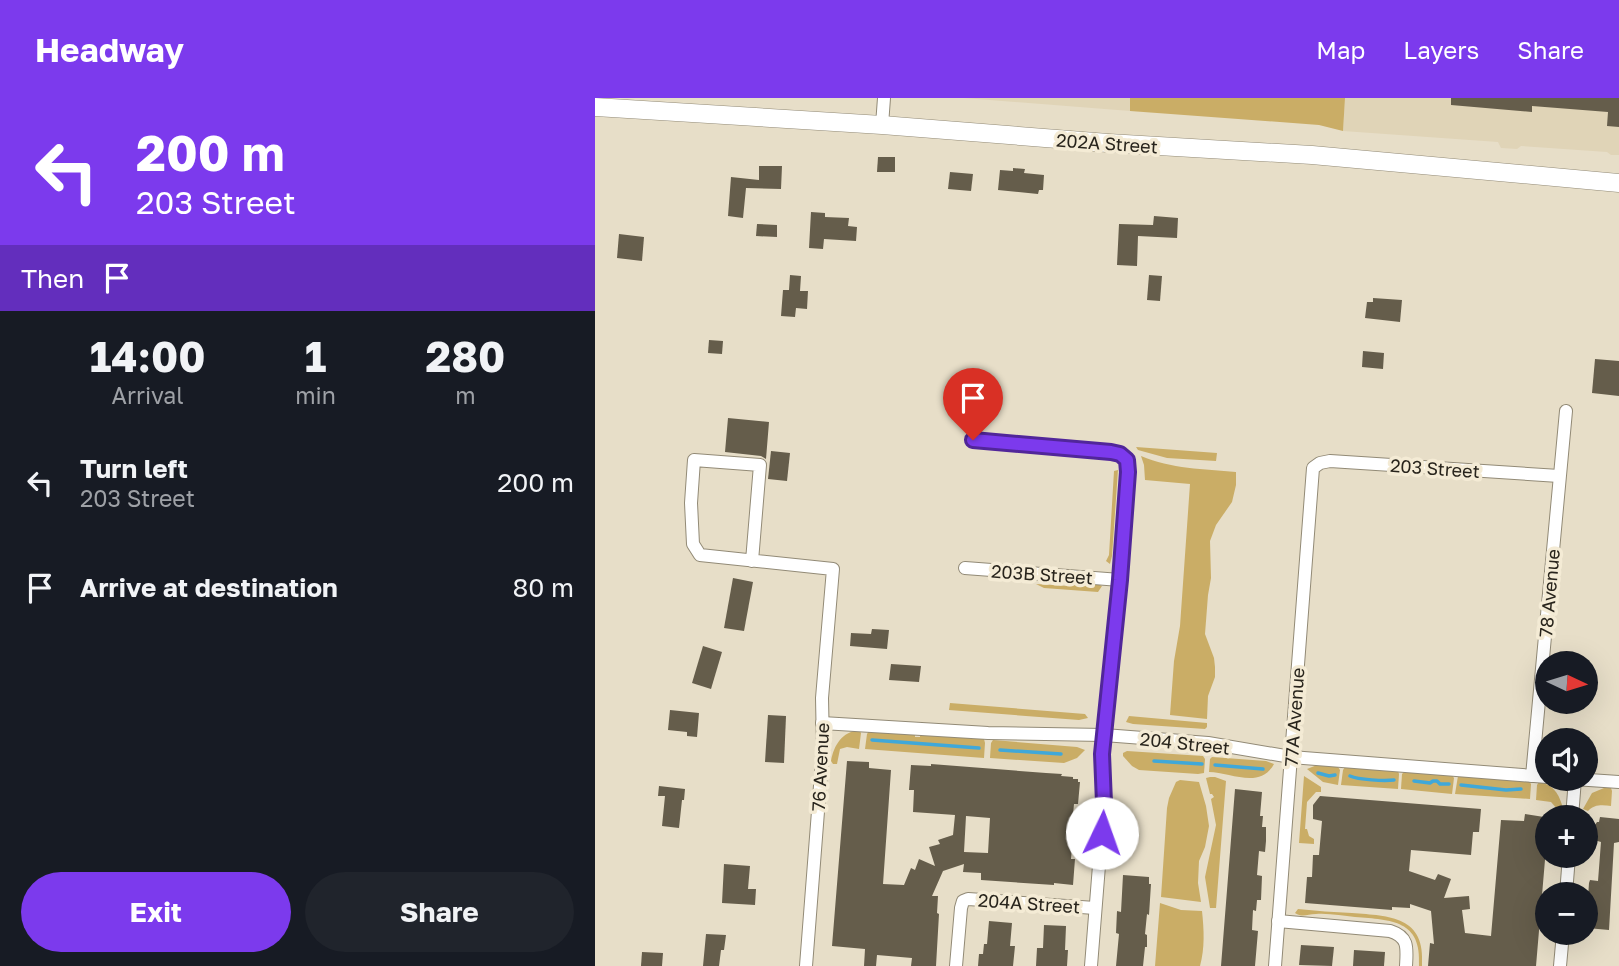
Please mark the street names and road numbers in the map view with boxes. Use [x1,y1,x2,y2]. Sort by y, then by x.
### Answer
street label: 202A Street [1055,128,1159,158]
street label: 203 Street [1389,454,1481,482]
street label: 78 Avenue [1534,548,1564,638]
street label: 203B Street [990,559,1094,589]
street label: 77A Avenue [1280,667,1308,767]
street label: 76 Avenue [807,722,833,812]
street label: 204 Street [1139,727,1231,759]
street label: 204A Street [977,888,1081,918]

